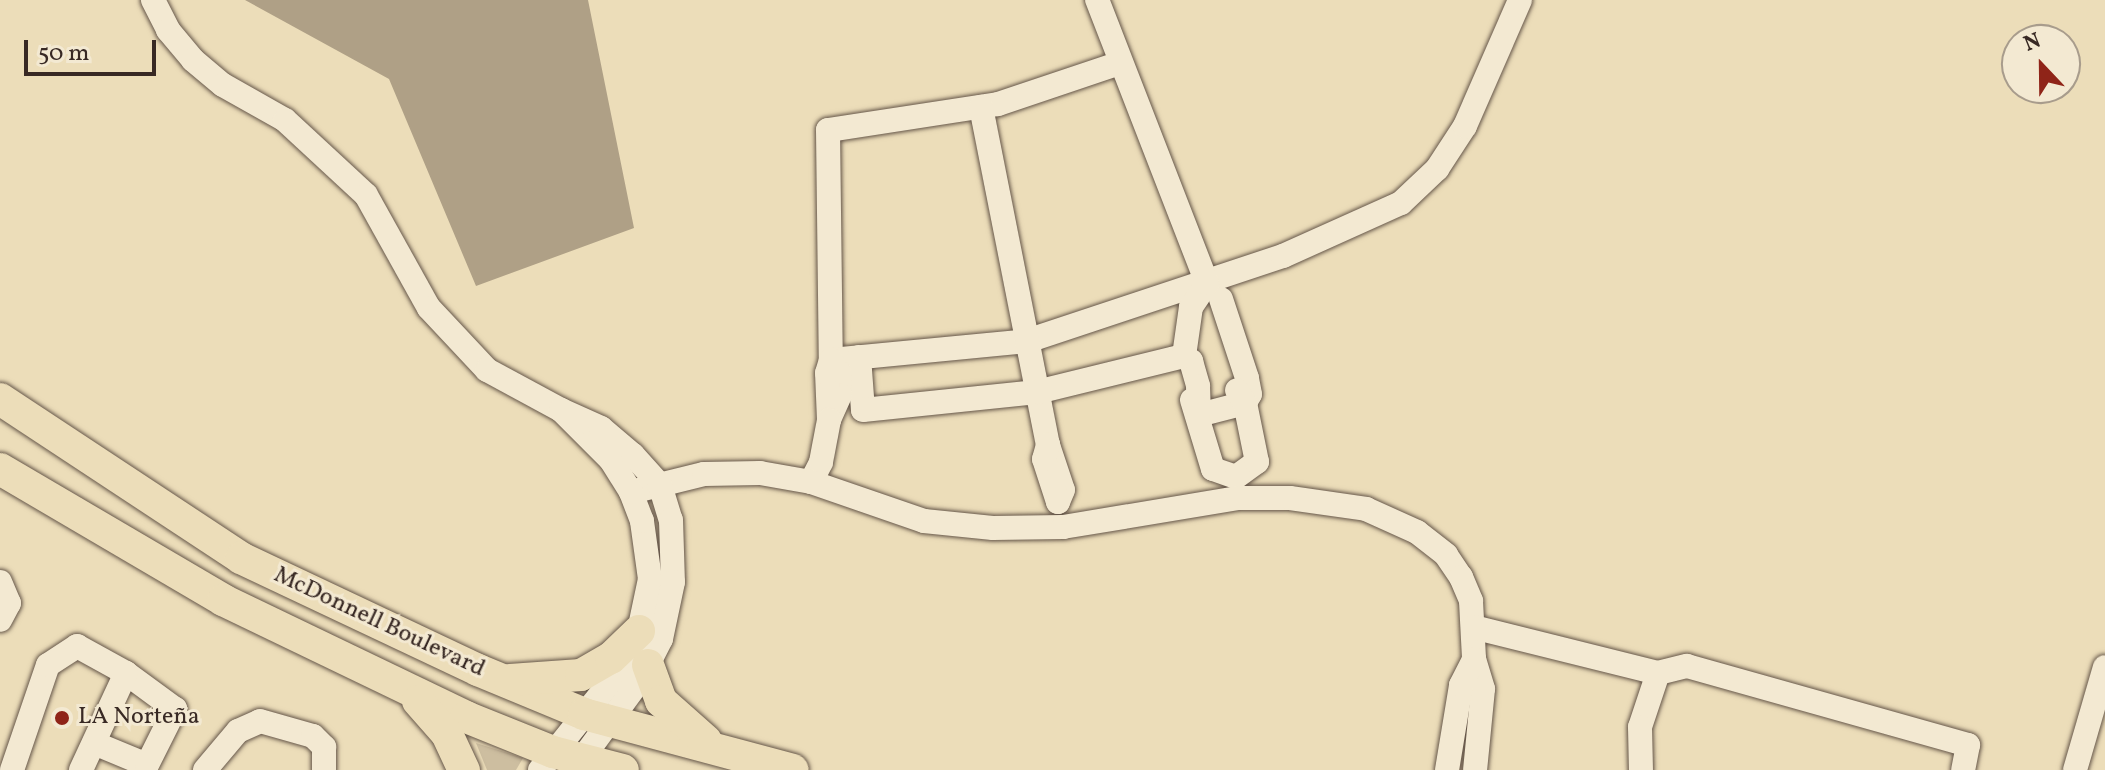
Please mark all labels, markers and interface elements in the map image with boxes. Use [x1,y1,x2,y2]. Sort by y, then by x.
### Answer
scale bar [28,24,160,74]
north arrow [2001,24,2081,104]
text: N [2019,26,2046,61]
text: 50 m [38,37,90,71]
street label: McDonnell Boulevard [269,561,489,685]
place label: LA Norteña [78,704,200,732]
marker: LA Norteña [53,709,71,727]

